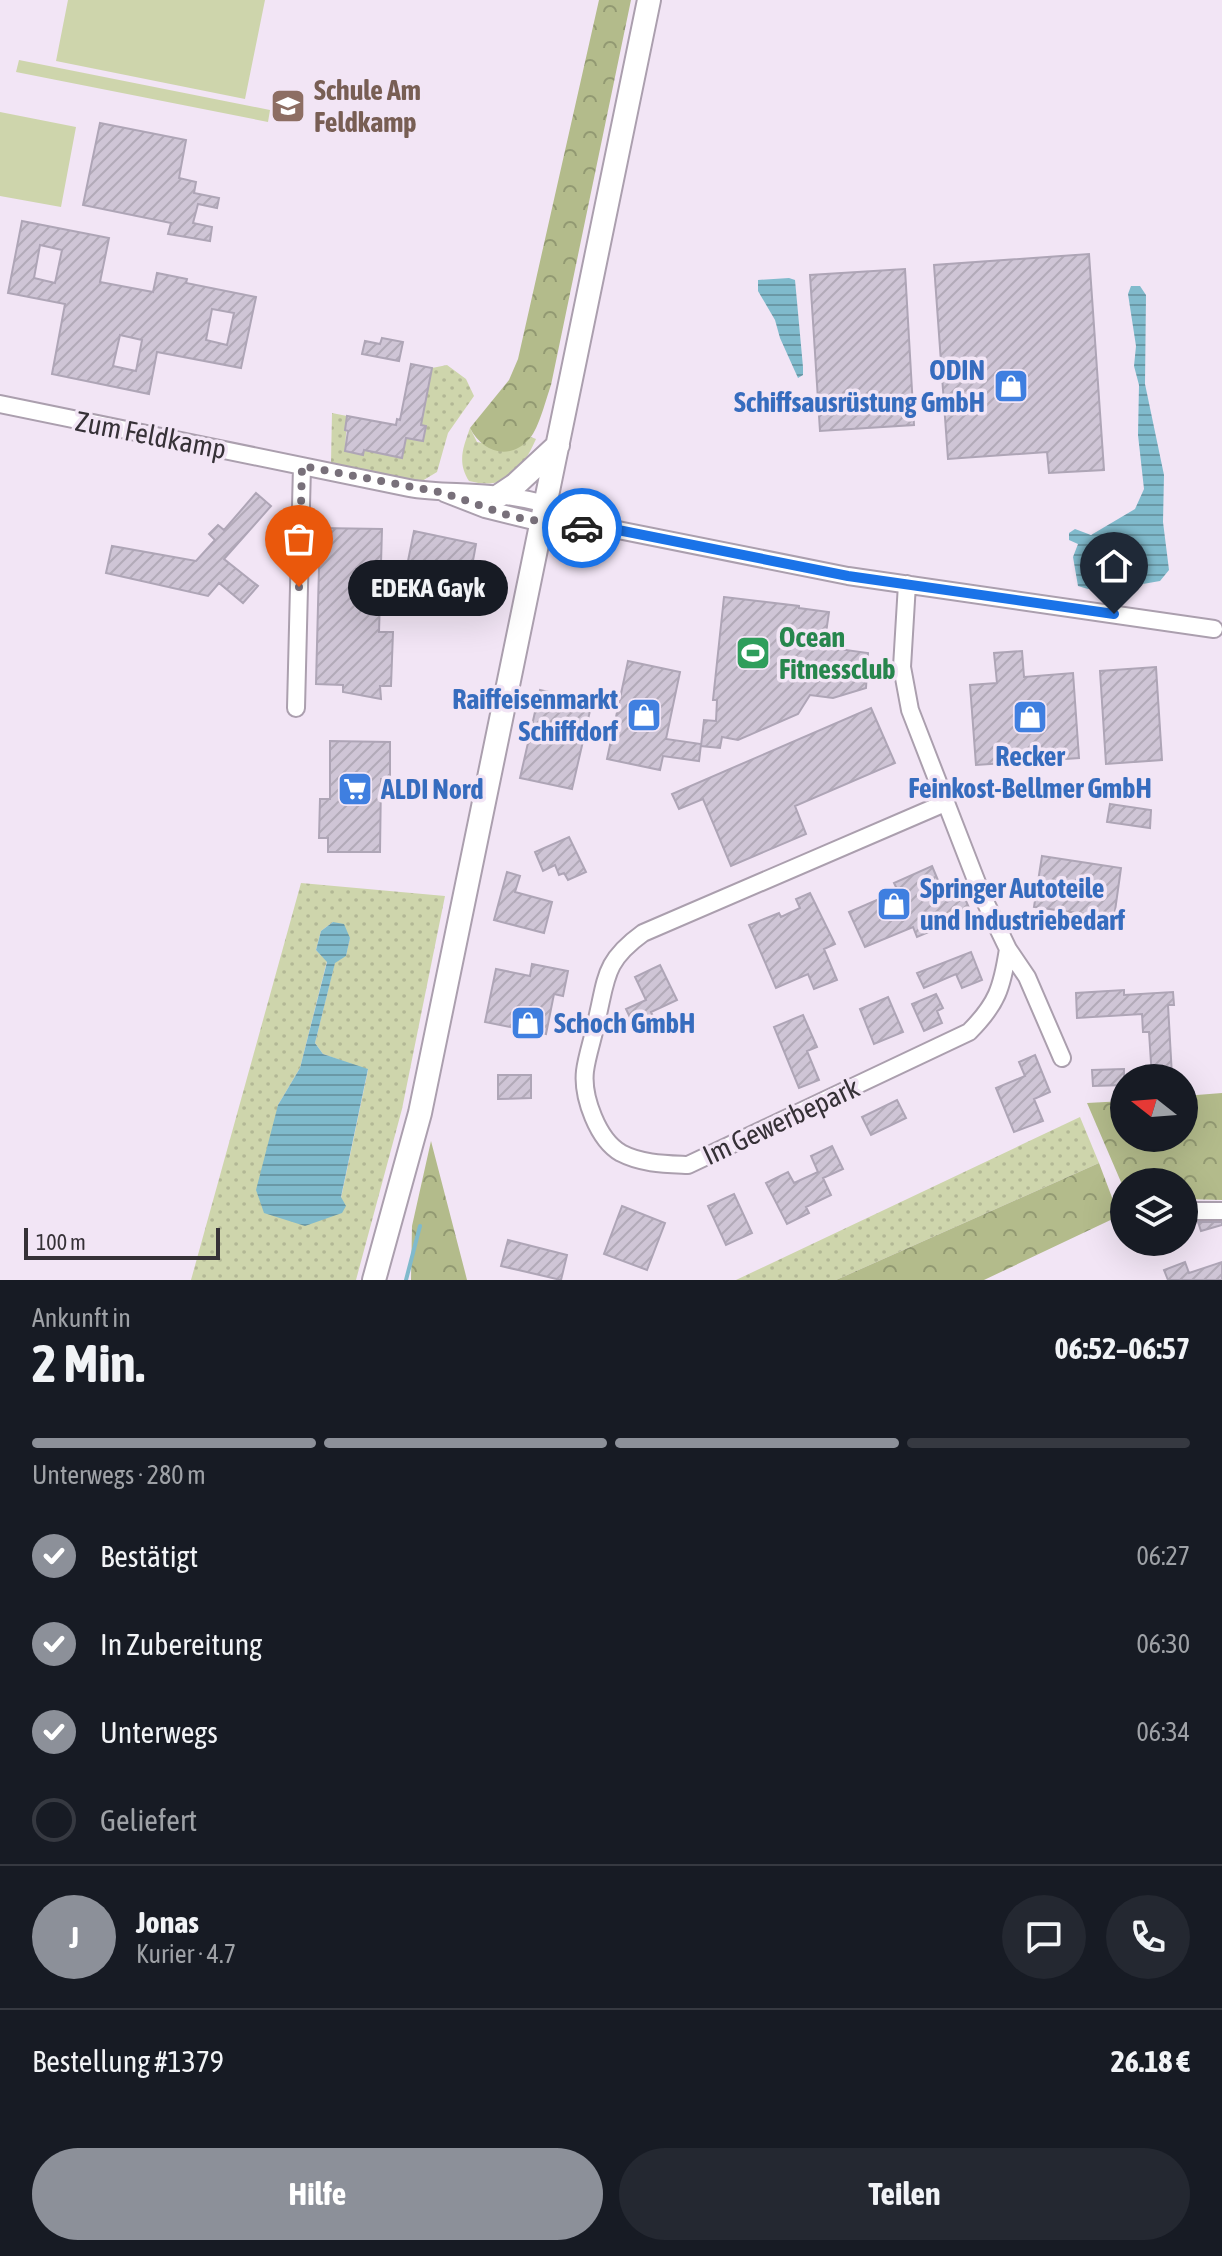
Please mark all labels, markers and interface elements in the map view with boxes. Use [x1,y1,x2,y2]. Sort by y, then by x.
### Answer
place label: Schule Am Feldkamp [314,74,421,138]
school or university icon: Schule Am Feldkamp [269,87,307,125]
place label: ODIN Schiffsausrüstung GmbH [734,354,985,418]
shop icon: ODIN Schiffsausrüstung GmbH [992,367,1030,405]
street label: Zum Feldkamp [73,405,229,465]
courier [542,488,622,568]
pin [265,505,333,587]
icon: car [560,506,604,550]
icon: bag [277,517,321,561]
pin [1080,532,1148,614]
icon: home [1092,544,1136,588]
callout: EDEKA Gayk [347,559,507,615]
text: EDEKA Gayk [371,573,485,603]
place label: Ocean Fitnessclub [779,621,895,685]
sports icon: Ocean Fitnessclub [734,634,772,672]
place label: Raiffeisenmarkt Schiffdorf [452,683,618,747]
shop icon: Raiffeisenmarkt Schiffdorf [625,696,663,734]
shop icon: Recker Feinkost-Bellmer GmbH [1011,698,1049,736]
place label: Recker Feinkost-Bellmer GmbH [908,740,1152,804]
supermarket icon: ALDI Nord [336,770,374,808]
place label: ALDI Nord [380,773,483,805]
place label: Springer Autoteile und Industriebedarf [920,872,1125,936]
shop icon: Springer Autoteile und Industriebedarf [875,885,913,923]
shop icon: Schoch GmbH [509,1004,547,1042]
place label: Schoch GmbH [554,1007,695,1039]
north arrow [1110,1064,1198,1152]
map controls [1110,1064,1198,1256]
street label: Im Gewerbepark [698,1071,864,1171]
button: layers [1110,1168,1198,1256]
scale bar [24,1224,220,1260]
text: 100 m [36,1229,86,1255]
text: Ankunft in [32,1303,131,1333]
text: 06:52–06:57 [1055,1331,1190,1365]
text: 2 Min. [32,1333,145,1393]
text: Unterwegs · 280 m [32,1460,206,1490]
icon: check [32,1534,76,1578]
text: Bestätigt [100,1539,198,1573]
text: 06:27 [1136,1541,1190,1571]
icon: check [32,1622,76,1666]
text: In Zubereitung [100,1627,262,1661]
text: 06:30 [1136,1629,1190,1659]
icon: check [32,1710,76,1754]
text: Unterwegs [100,1715,218,1749]
text: 06:34 [1136,1717,1190,1747]
text: Geliefert [100,1803,197,1837]
button: chat [1002,1895,1086,1979]
button: phone [1106,1895,1190,1979]
text: Jonas [136,1905,199,1939]
text: J [69,1920,79,1954]
text: Kurier · 4.7 [136,1939,236,1969]
text: Bestellung #1379 [32,2044,224,2078]
text: 26.18 € [1111,2044,1190,2078]
button: Hilfe [32,2148,603,2240]
button: Teilen [619,2148,1190,2240]

